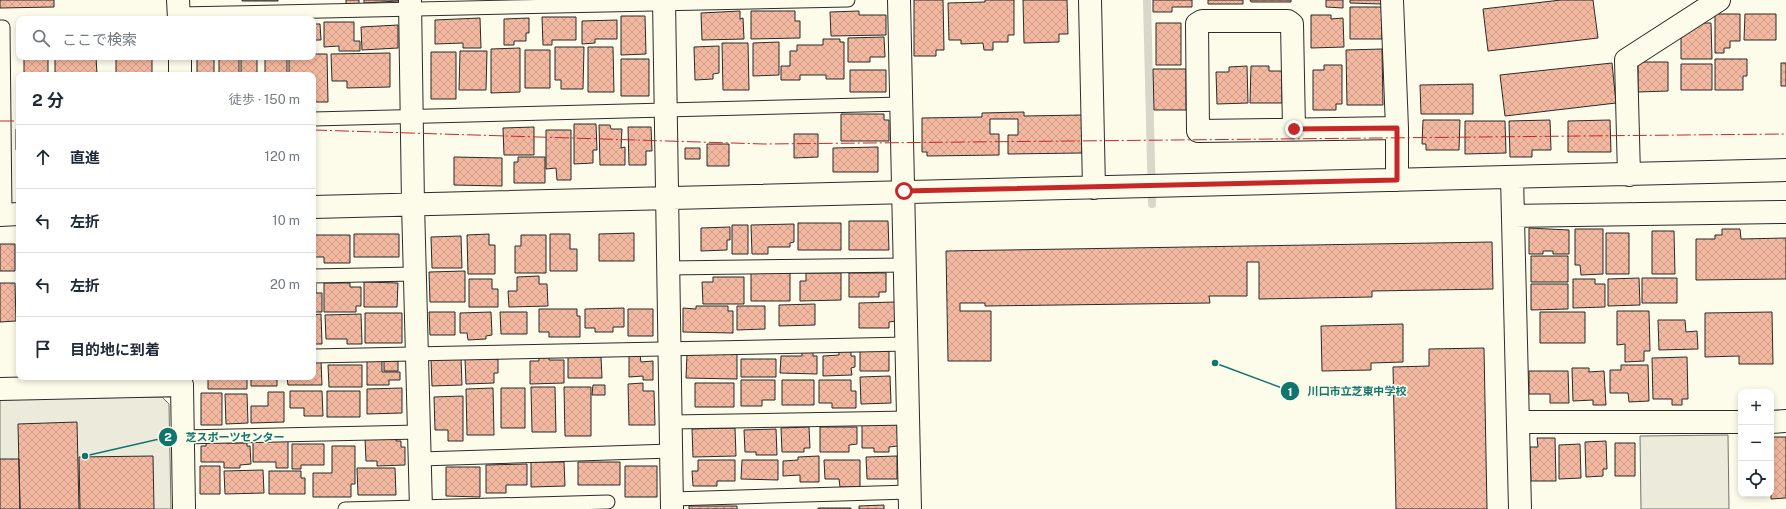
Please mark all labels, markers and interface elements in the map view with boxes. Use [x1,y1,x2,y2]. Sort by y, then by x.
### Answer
search box [16,16,316,60]
icon: search [30,27,52,49]
text: ここで検索 [62,31,137,48]
text: 2 分 [32,90,64,110]
text: 徒歩 · 150 m [229,92,300,107]
route end [1285,120,1303,138]
icon: ahead [32,146,54,168]
text: 直進 [70,149,100,166]
text: 120 m [265,149,300,164]
route start [895,182,913,200]
icon: left [32,210,54,232]
text: 左折 [70,213,100,230]
text: 10 m [272,213,300,228]
icon: left [32,274,54,296]
text: 左折 [70,277,100,294]
text: 20 m [270,277,300,292]
icon: arrive [32,338,54,360]
text: 目的地に到着 [70,341,160,358]
callout: 川口市立芝東中学校 [1280,380,1415,403]
text: 1 [1287,385,1293,399]
text: 川口市立芝東中学校 [1308,385,1407,397]
map controls [1738,389,1774,497]
button: + [1738,389,1774,425]
callout: 芝スポーツセンター [158,425,293,448]
button: − [1738,425,1774,461]
text: 2 [164,430,172,444]
text: 芝スポーツセンター [186,431,284,443]
button: locate [1738,461,1774,497]

